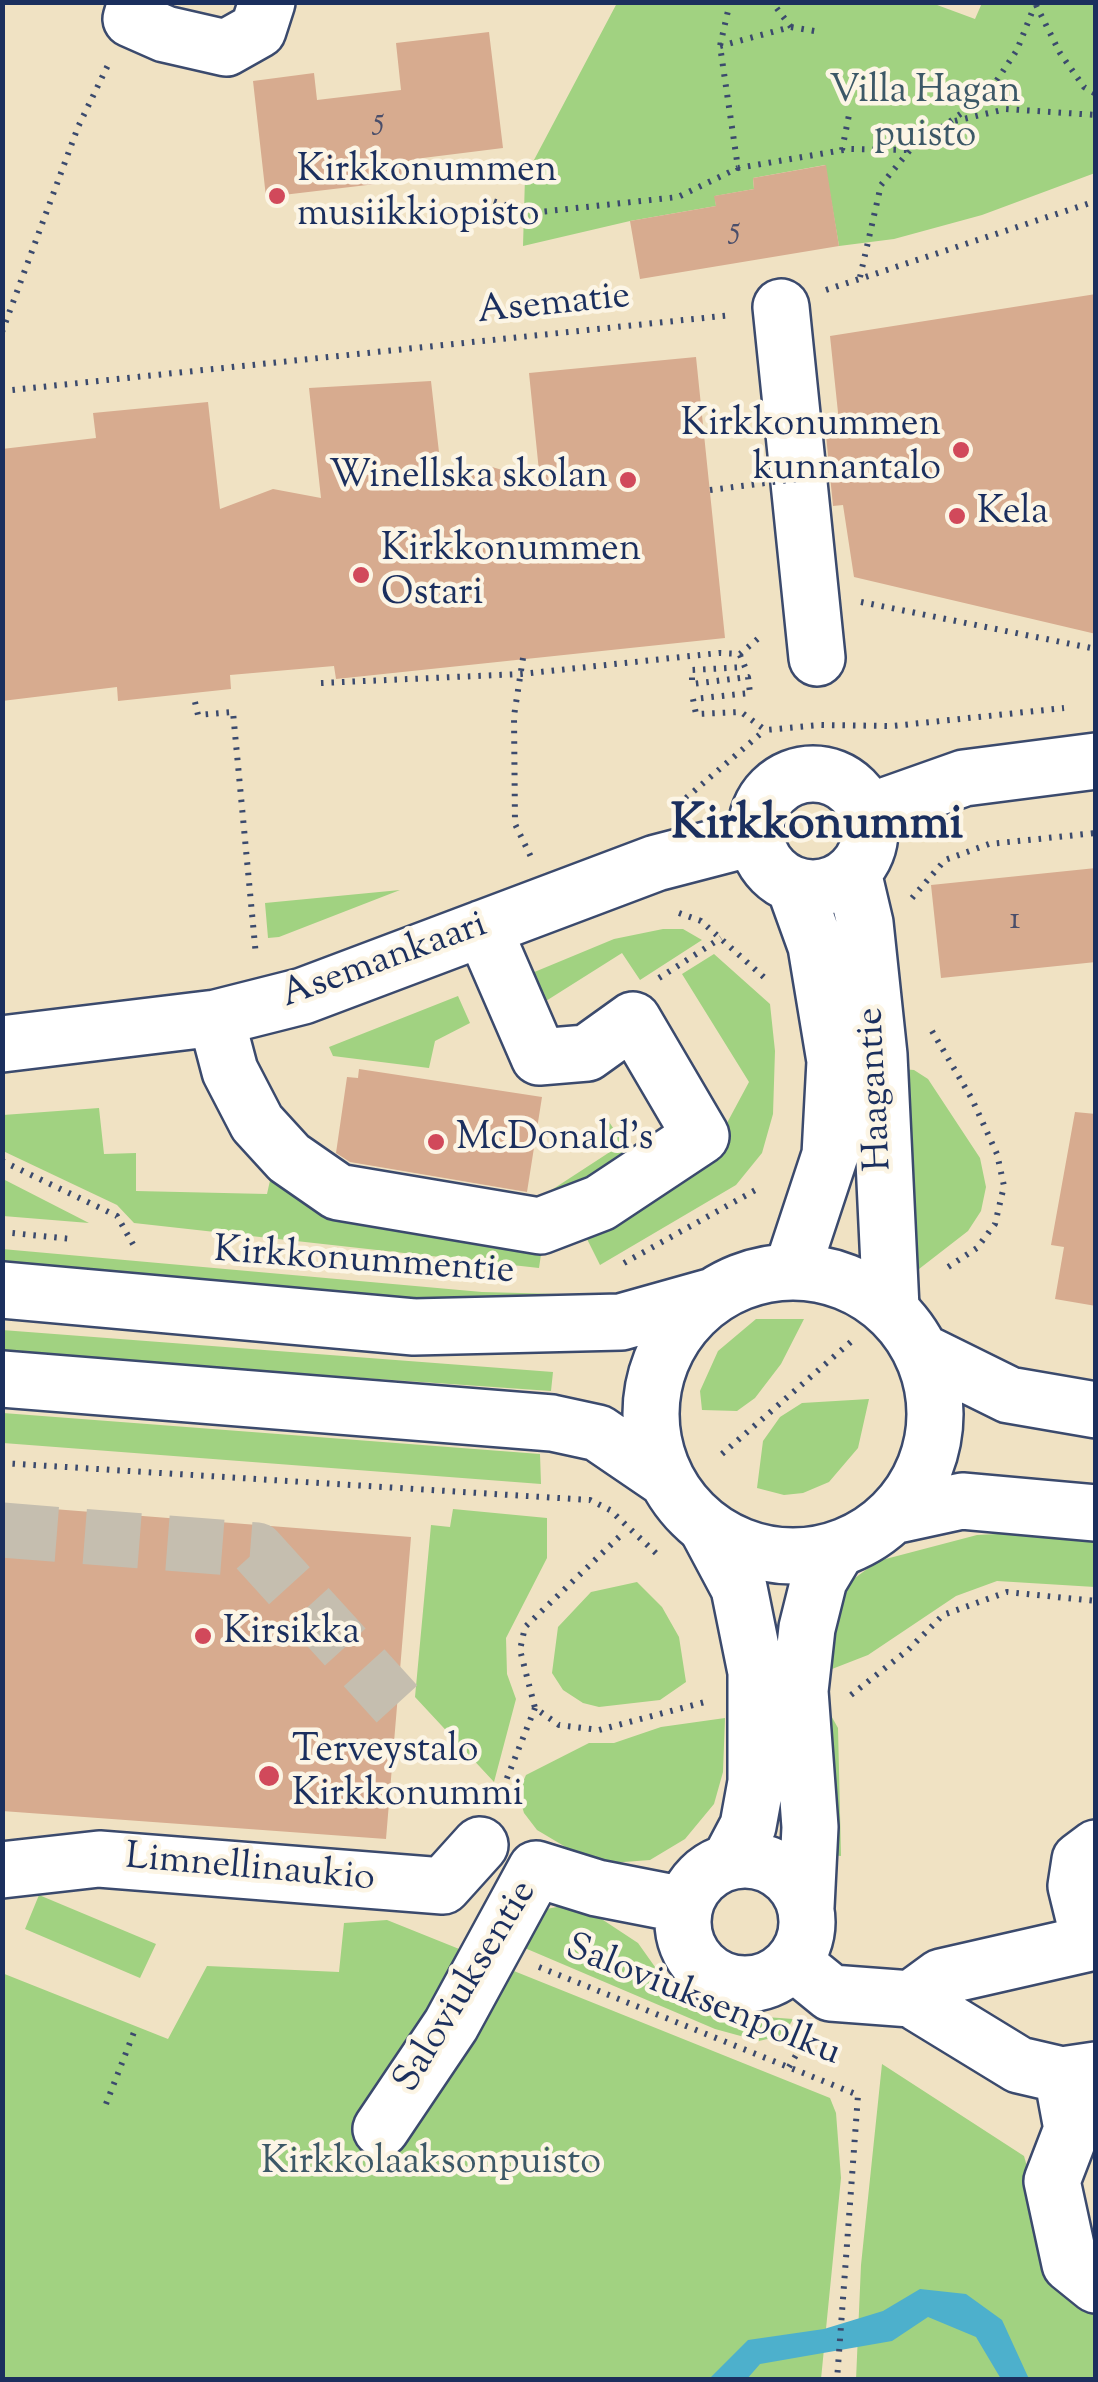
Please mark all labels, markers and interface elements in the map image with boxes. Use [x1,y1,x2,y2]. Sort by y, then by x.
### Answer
park label: Villa Hagan puisto [829,72,1021,162]
house number: 5 [374,105,384,143]
place label: Kirkkonummen musiikkiopisto [297,151,557,240]
marker: Kirkkonummen musiikkiopisto [266,185,288,207]
house number: 5 [730,214,740,252]
street label: Asematie [475,276,633,338]
place label: Kirkkonummen kunnantalo [681,405,941,494]
marker: Kirkkonummen kunnantalo [950,439,972,461]
place label: Winellska skolan [329,457,608,503]
marker: Winellska skolan [617,469,639,491]
place label: Kela [977,493,1048,539]
marker: Kela [946,505,968,527]
place label: Kirkkonummen Ostari [381,530,641,620]
marker: Kirkkonummen Ostari [350,564,372,586]
district label: Kirkkonummi [671,800,963,858]
house number: 1 [1010,904,1020,942]
street label: Asemankaari [276,905,494,1021]
street label: Haagantie [851,1006,905,1172]
place label: McDonald's [456,1119,654,1165]
marker: McDonald's [425,1131,447,1153]
street label: Kirkkonummentie [212,1231,516,1297]
place label: Kirsikka [223,1613,360,1659]
marker: Kirsikka [192,1625,214,1647]
place label: Terveystalo Kirkkonummi [292,1731,523,1820]
marker: Terveystalo Kirkkonummi [256,1763,282,1789]
street label: Limnellinaukio [123,1837,377,1905]
street label: Saloviuksentie [387,1874,549,2102]
street label: Saloviuksenpolku [558,1927,846,2079]
park label: Kirkkolaaksonpuisto [261,2143,601,2189]

